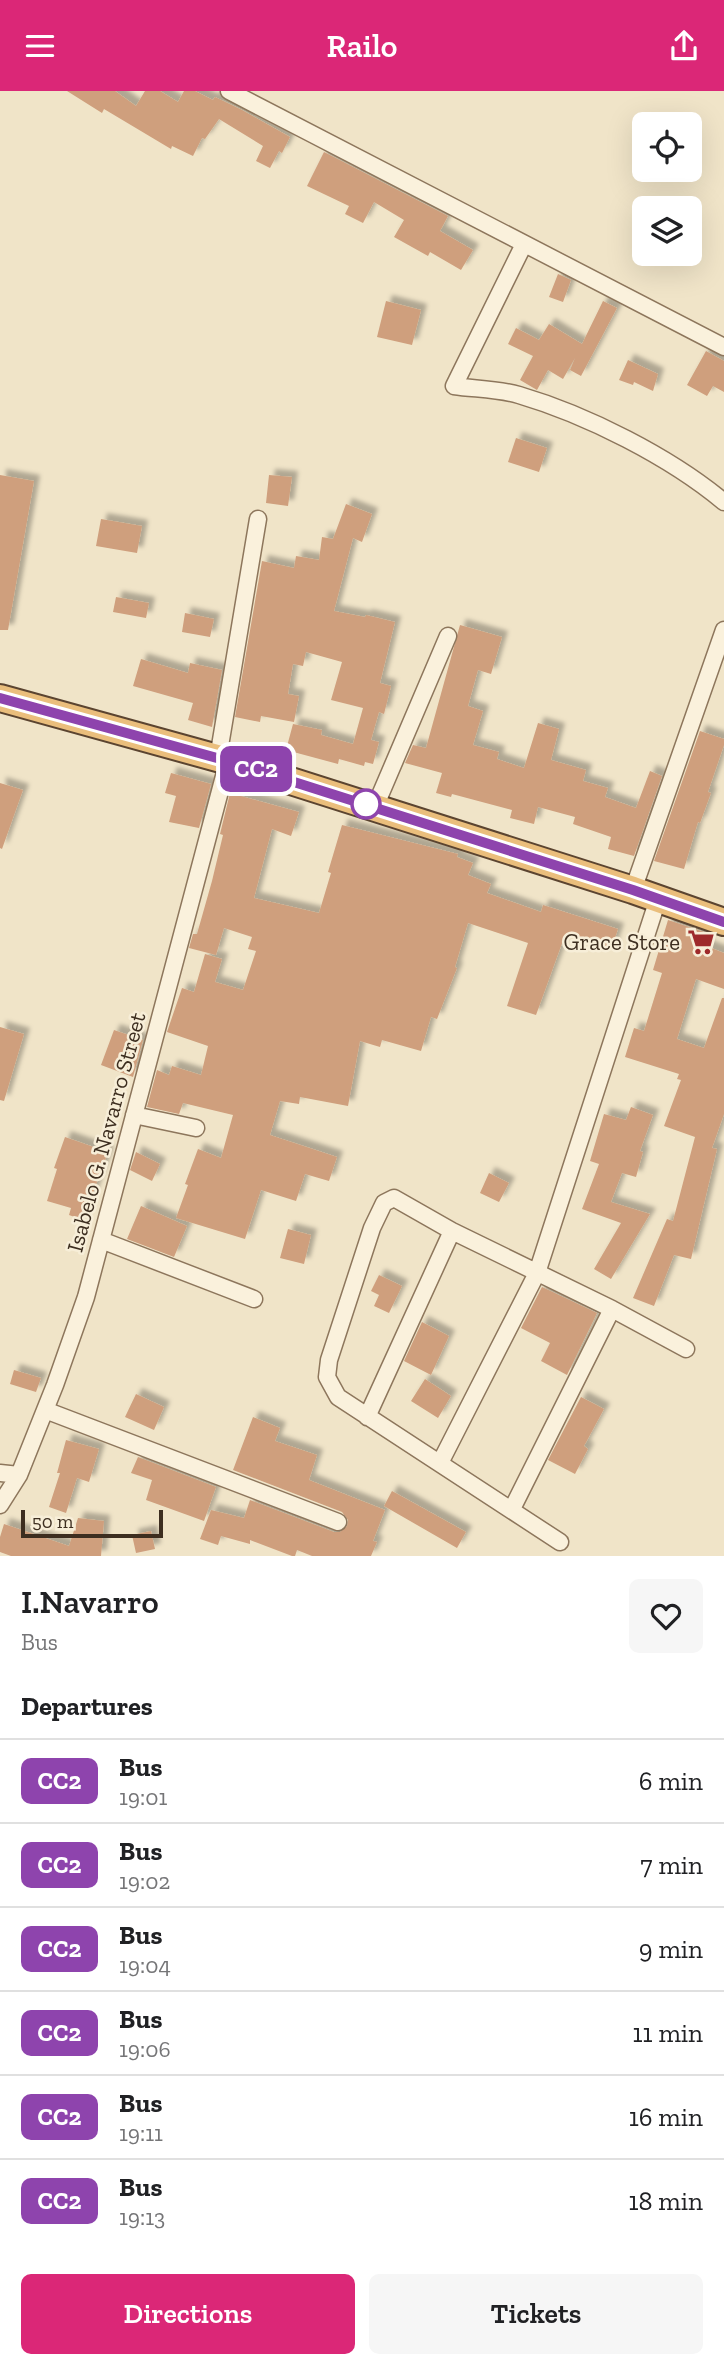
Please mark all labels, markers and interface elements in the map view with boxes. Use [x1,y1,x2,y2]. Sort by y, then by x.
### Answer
icon: menu [21,27,59,65]
text: Railo [327,27,397,65]
icon: share [665,27,703,65]
map controls [632,112,702,266]
button: locate [632,112,702,182]
button: layers [632,196,702,266]
line badge: CC2 [216,746,296,792]
text: CC2 [234,754,278,783]
unlabelled marker [351,789,381,819]
supermarket icon: Grace Store [686,927,716,957]
place label: Grace Store [564,928,680,956]
street label: Isabelo G. Navarro Street [60,1009,152,1255]
scale bar [21,1507,163,1539]
text: 50 m [32,1510,73,1533]
button: heart [629,1579,703,1653]
text: I.Navarro [21,1582,159,1621]
text: Bus [21,1628,58,1656]
text: Departures [21,1690,153,1722]
text: Bus [119,1751,162,1783]
text: 6 min [639,1765,703,1797]
text: CC2 [38,1766,81,1795]
text: 19:01 [119,1783,167,1811]
text: Bus [119,1835,162,1867]
text: 7 min [640,1849,703,1881]
text: CC2 [38,1850,81,1879]
text: 19:02 [119,1867,170,1895]
text: Bus [119,1919,162,1951]
text: 9 min [639,1933,703,1965]
text: CC2 [38,1934,81,1963]
text: 19:04 [119,1951,171,1979]
text: Bus [119,2003,162,2035]
text: 11 min [632,2017,703,2049]
text: CC2 [38,2018,81,2047]
text: 19:06 [119,2035,171,2063]
text: Bus [119,2087,162,2119]
text: 16 min [629,2101,703,2133]
text: CC2 [38,2102,81,2131]
text: 19:11 [119,2119,163,2147]
text: Bus [119,2171,162,2203]
text: 18 min [628,2185,703,2217]
text: CC2 [38,2186,81,2215]
text: 19:13 [119,2203,165,2231]
button: Directions [21,2274,355,2354]
button: Tickets [369,2274,703,2354]

